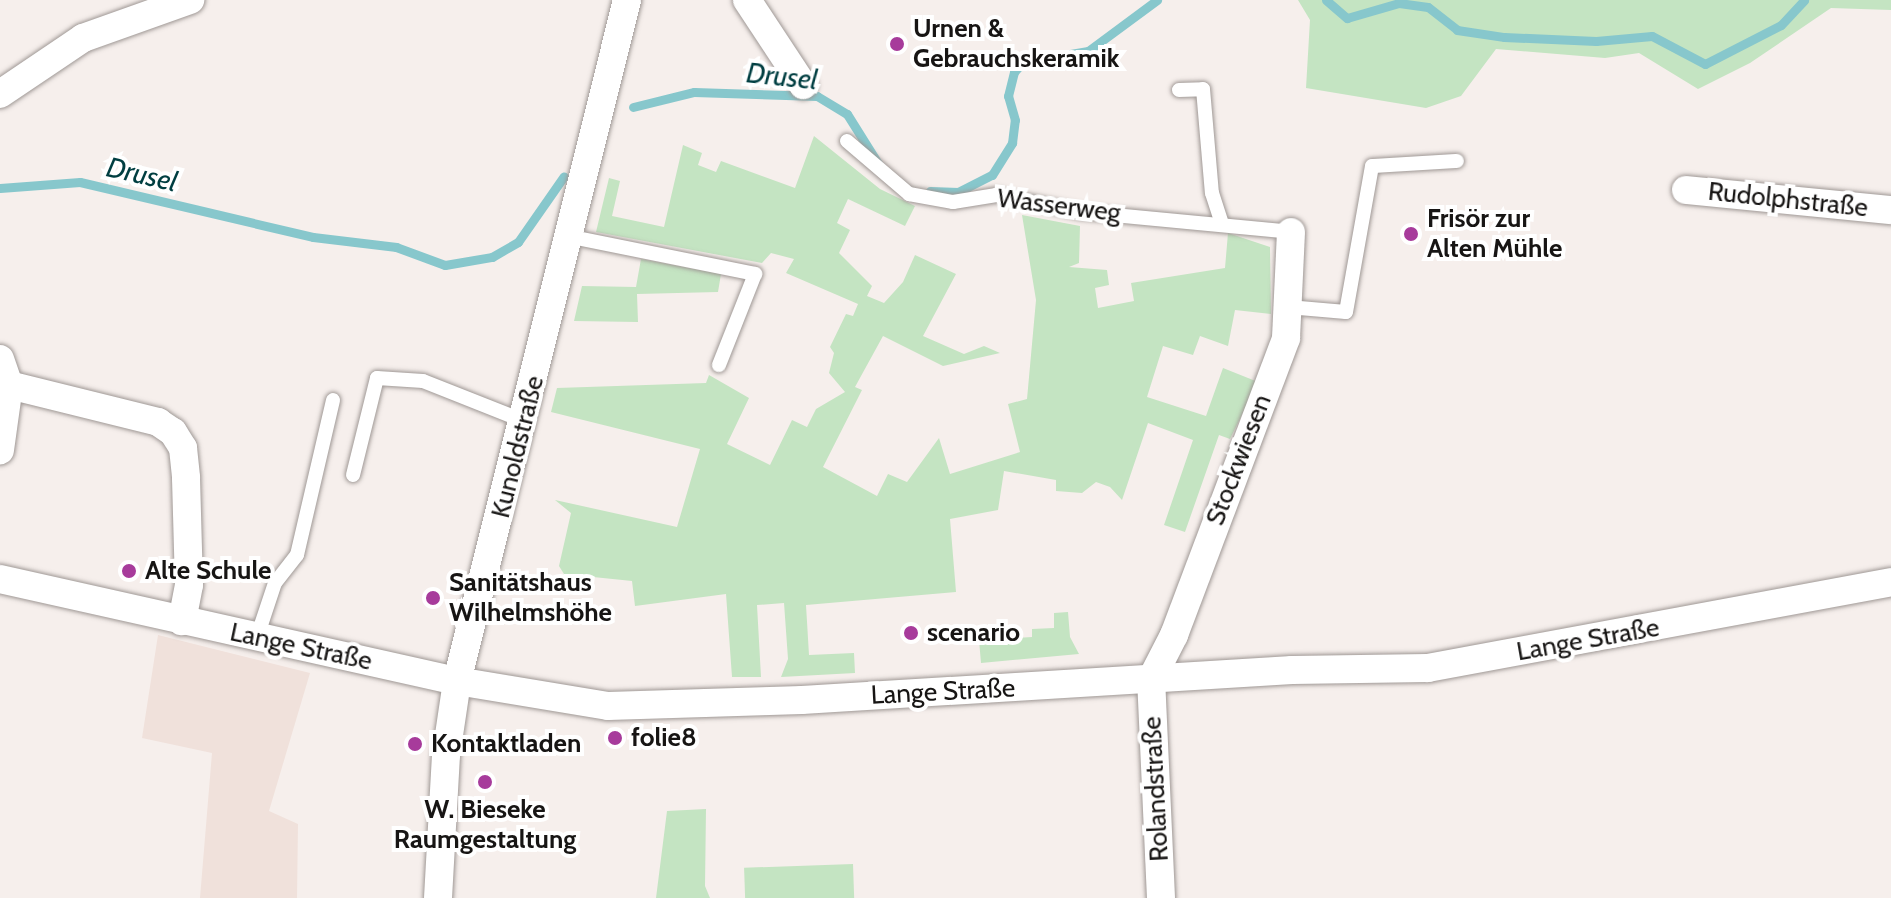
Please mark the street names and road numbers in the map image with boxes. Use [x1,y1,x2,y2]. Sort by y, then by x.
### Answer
street label: Rudolphstraße [1706,176,1870,224]
street label: Wasserweg [996,183,1122,229]
street label: Kunoldstraße [485,373,551,521]
street label: Stockwiesen [1200,390,1278,530]
street label: Lange Straße [1514,612,1662,668]
street label: Lange Straße [227,617,375,677]
street label: Lange Straße [870,673,1016,711]
street label: Rolandstraße [1137,716,1175,862]

